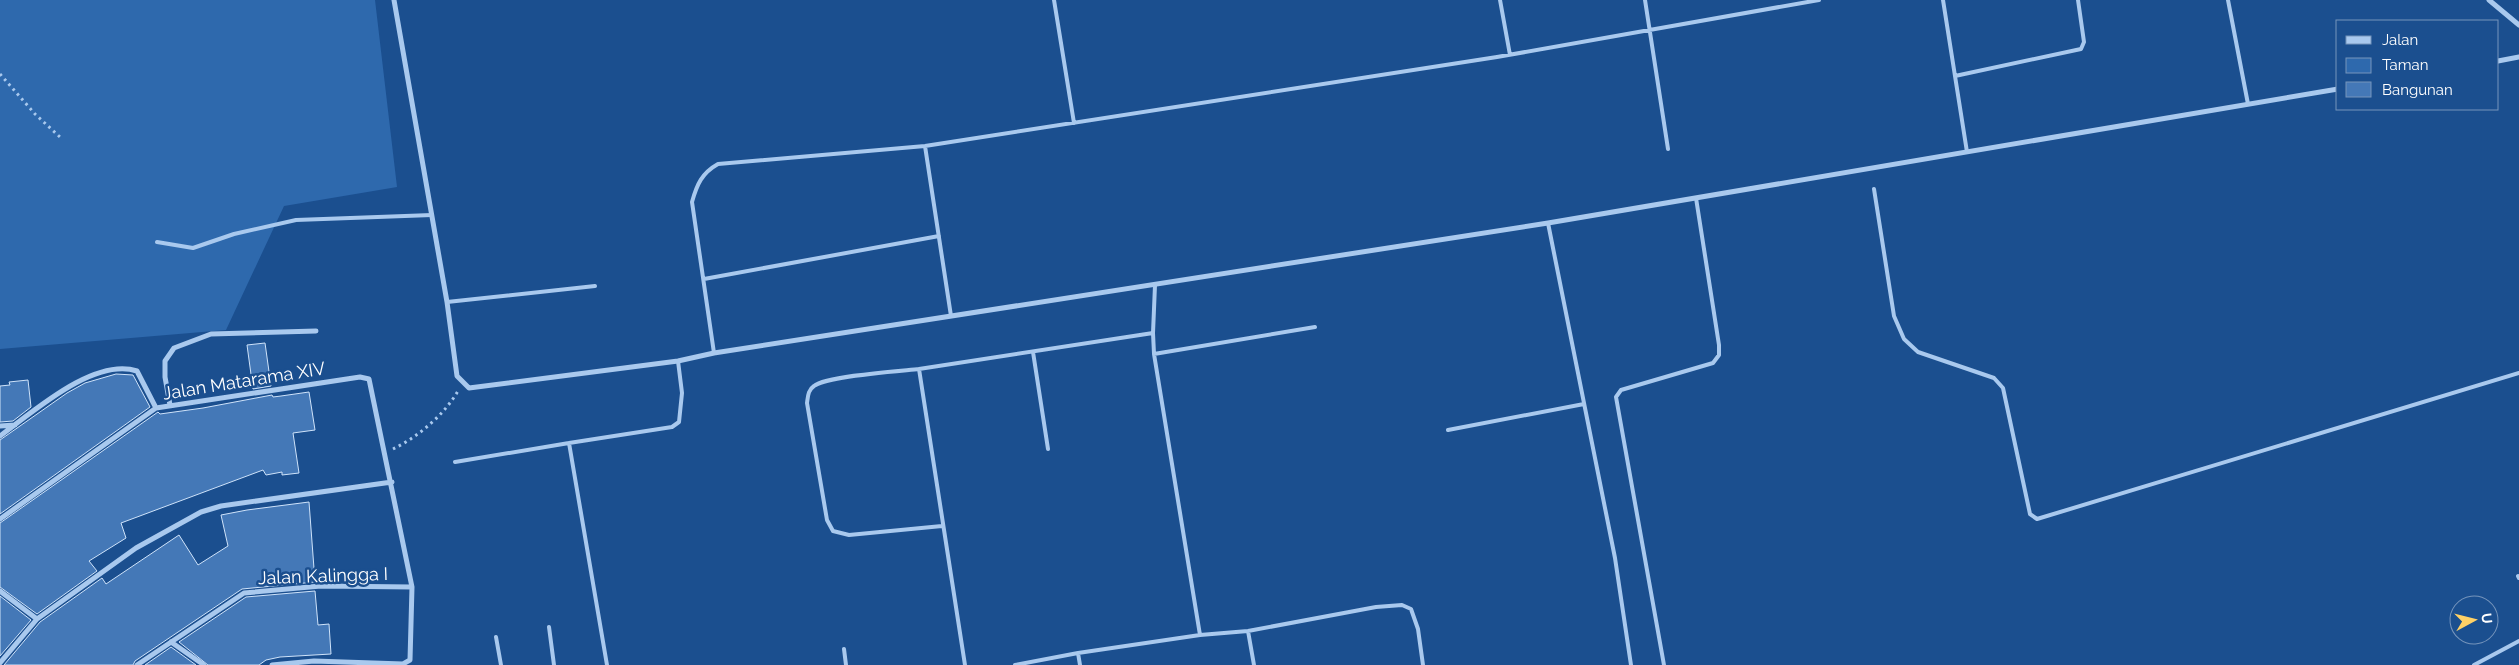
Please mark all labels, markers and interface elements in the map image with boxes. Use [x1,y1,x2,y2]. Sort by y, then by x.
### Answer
legend [2336,20,2499,110]
text: Jalan [2382,31,2418,49]
text: Taman [2382,56,2428,74]
text: Bangunan [2382,81,2453,99]
street label: Jalan Matarama XIV [161,357,327,404]
street label: Jalan Kalingga I [258,563,388,588]
north arrow [2449,595,2499,645]
text: U [2478,612,2495,625]

